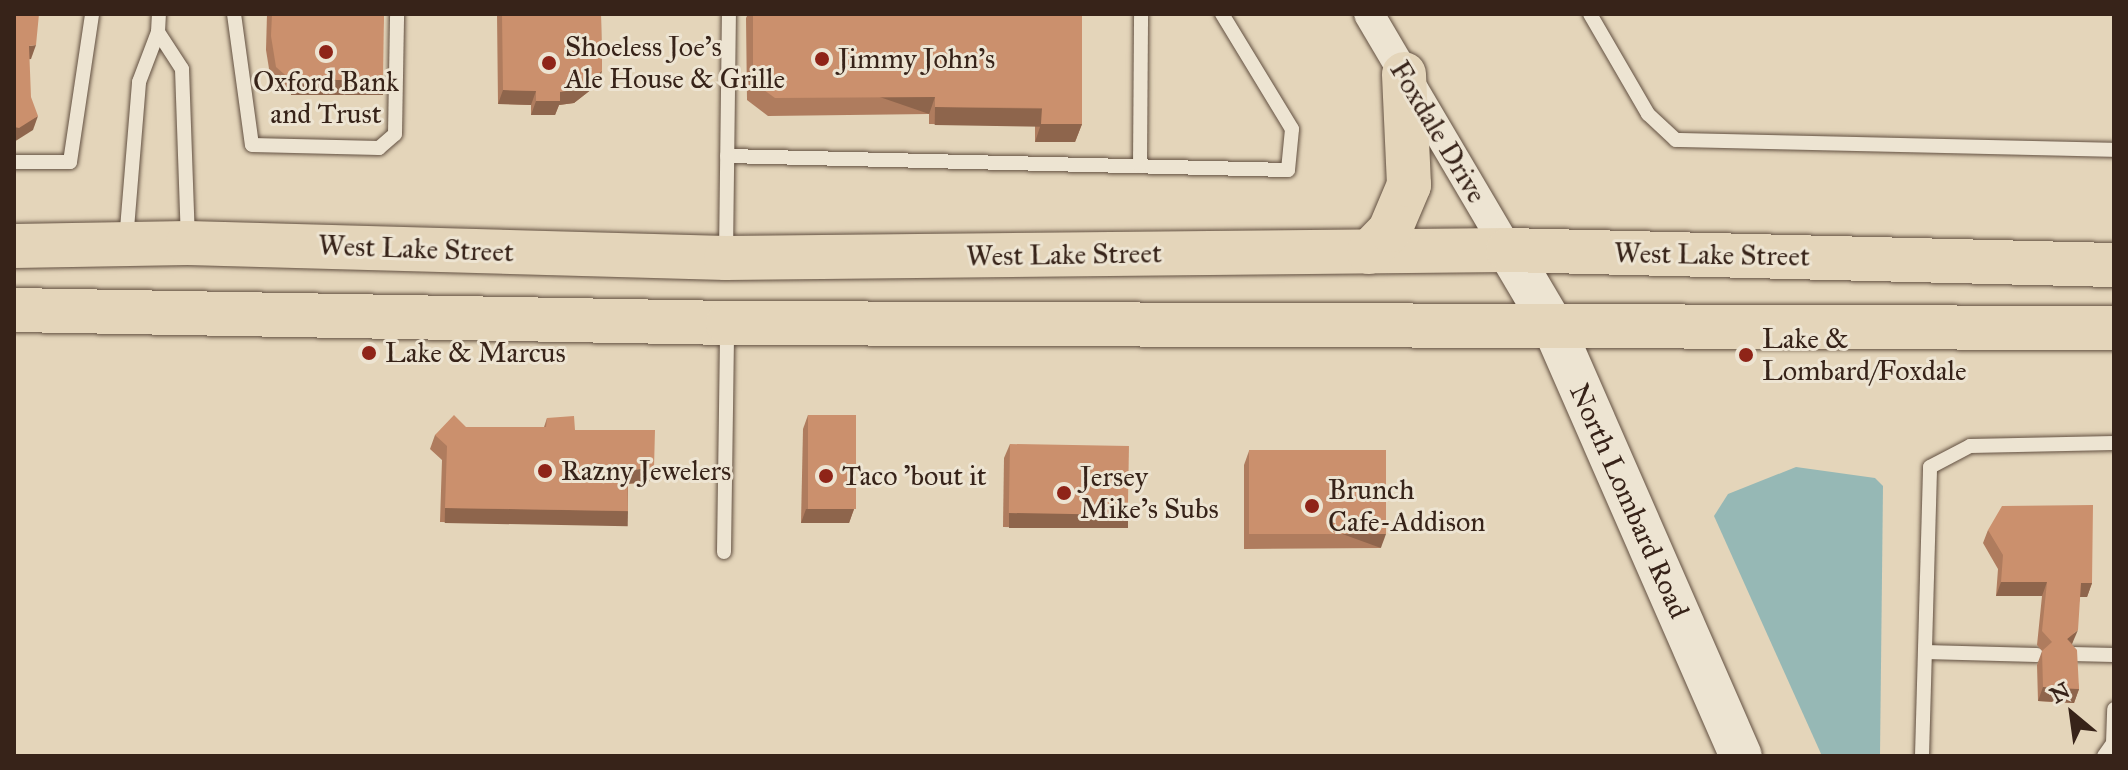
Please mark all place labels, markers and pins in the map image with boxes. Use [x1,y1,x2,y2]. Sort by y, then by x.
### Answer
place label: Shoeless Joe's Ale House & Grille [565,30,785,96]
place label: Jimmy John's [838,42,995,76]
marker: Oxford Bank and Trust [317,43,335,61]
marker: Jimmy John's [813,50,831,68]
marker: Shoeless Joe's Ale House & Grille [540,54,558,72]
place label: Oxford Bank and Trust [253,65,399,131]
place label: Lake & Lombard/Foxdale [1762,322,1967,388]
place label: Lake & Marcus [385,336,566,370]
marker: Lake & Marcus [360,344,378,362]
marker: Lake & Lombard/Foxdale [1737,346,1755,364]
place label: Razny Jewelers [561,454,731,488]
place label: Taco 'bout it [842,459,987,493]
place label: Jersey Mike's Subs [1080,460,1219,526]
marker: Razny Jewelers [536,462,554,480]
marker: Taco 'bout it [817,467,835,485]
place label: Brunch Cafe-Addison [1328,473,1485,539]
marker: Jersey Mike's Subs [1055,484,1073,502]
marker: Brunch Cafe-Addison [1303,497,1321,515]

